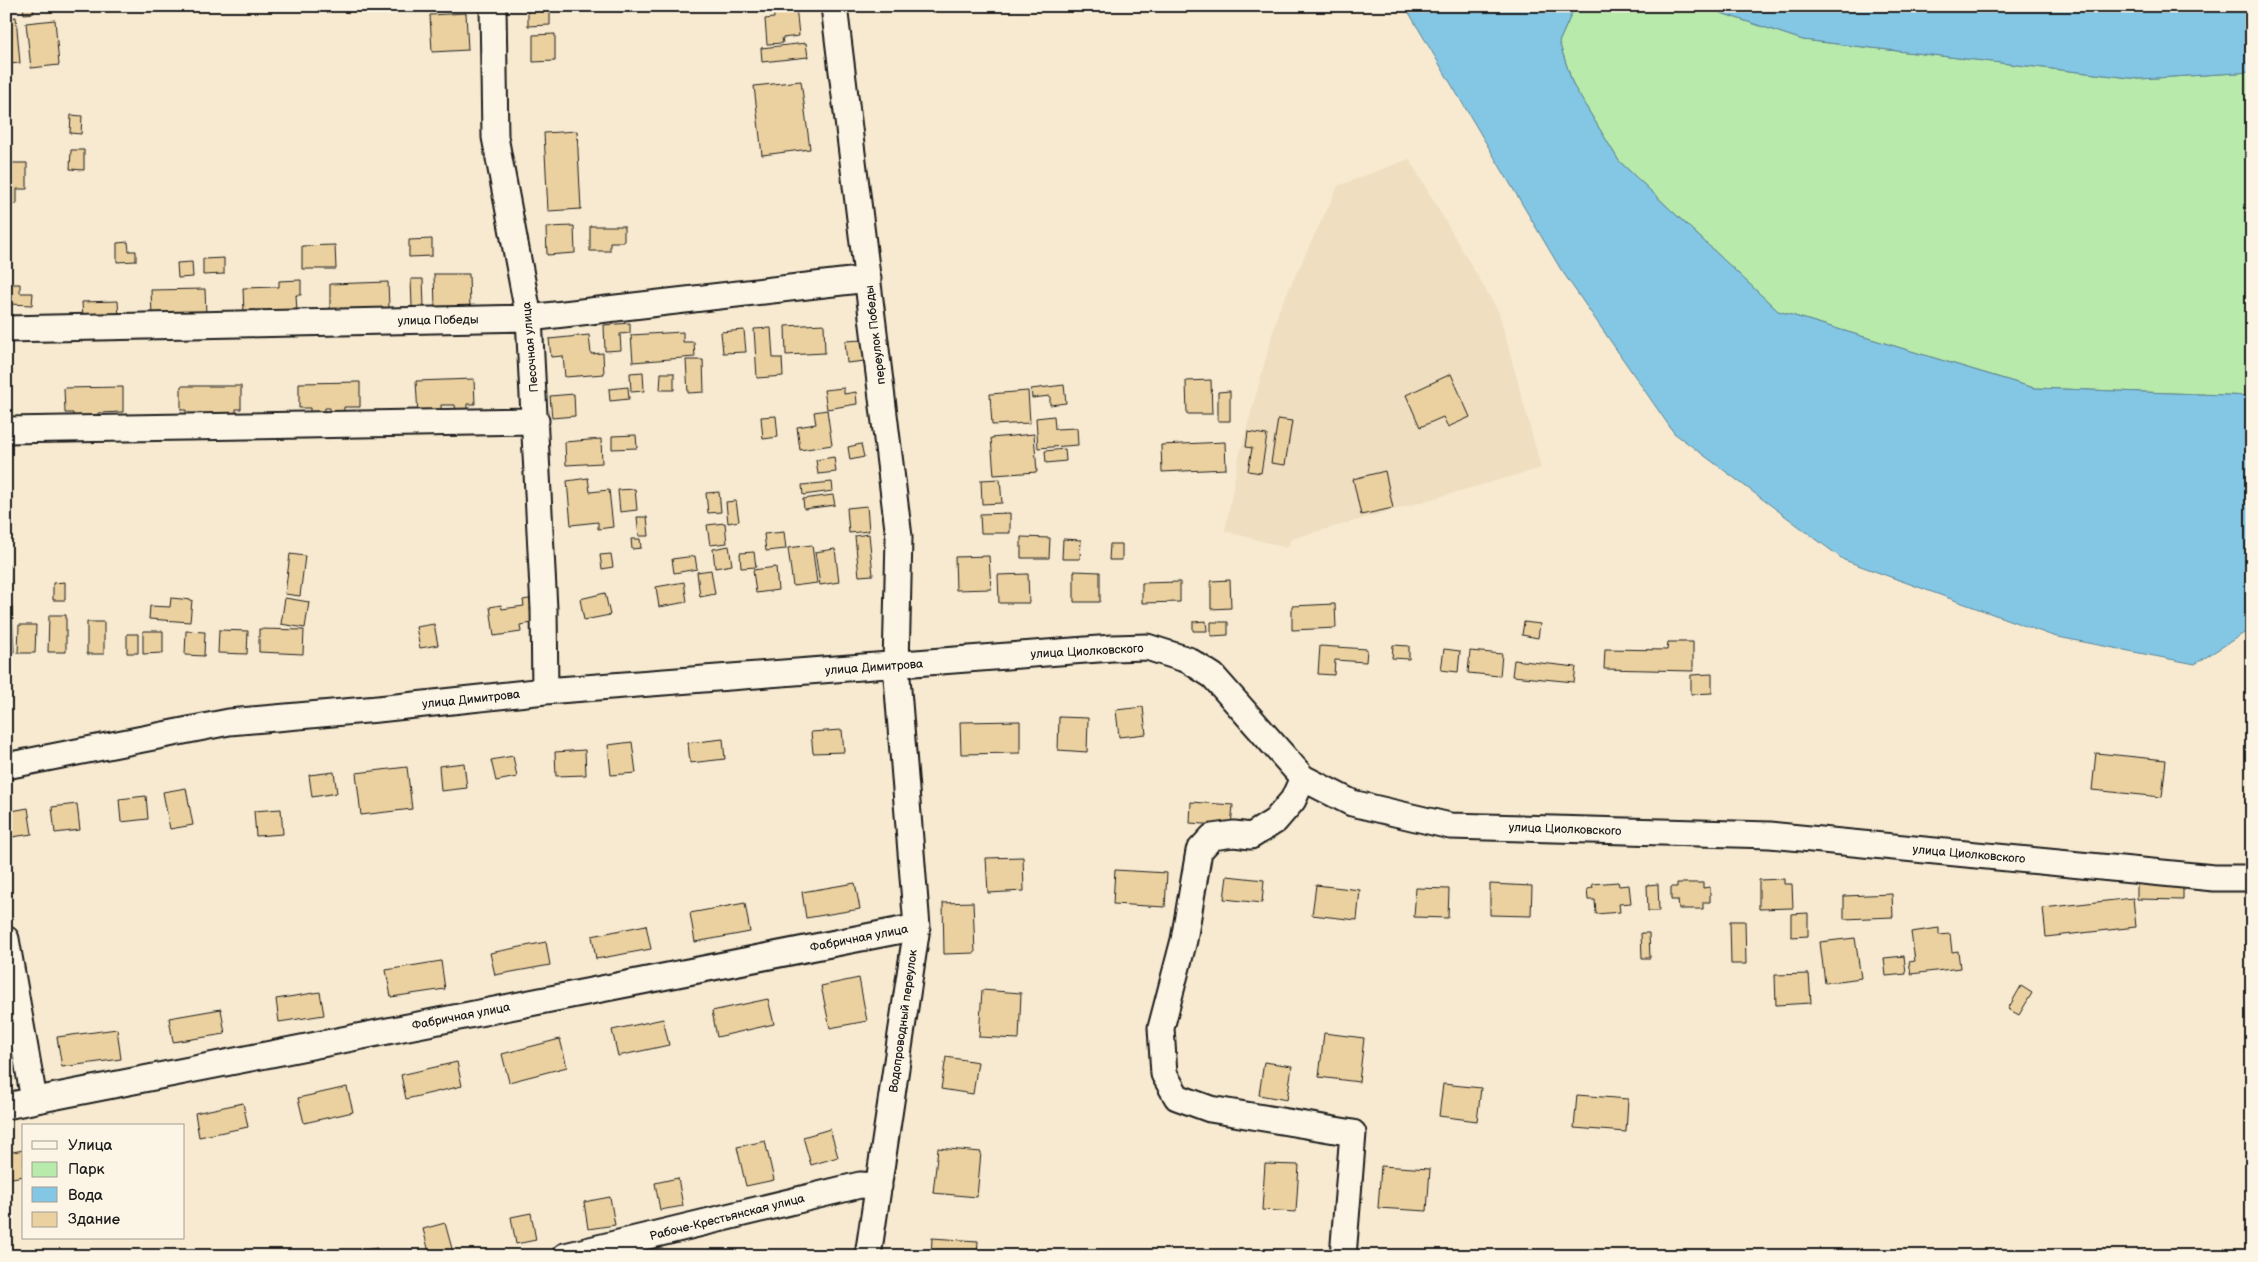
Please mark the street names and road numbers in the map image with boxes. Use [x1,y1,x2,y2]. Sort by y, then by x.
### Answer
street label: переулок Победы [862,285,889,385]
street label: Песочная улица [519,301,542,393]
street label: улица Победы [397,312,479,329]
street label: улица Циолковского [1030,641,1144,662]
street label: улица Димитрова [825,657,924,678]
street label: улица Димитрова [421,687,521,712]
street label: улица Циолковского [1508,820,1622,839]
street label: улица Циолковского [1912,842,2026,867]
street label: Фабричная улица [809,922,909,955]
street label: Водопроводный переулок [886,948,921,1094]
street label: Фабричная улица [411,1000,511,1033]
street label: Рабоче-Крестьянская улица [648,1191,806,1244]

